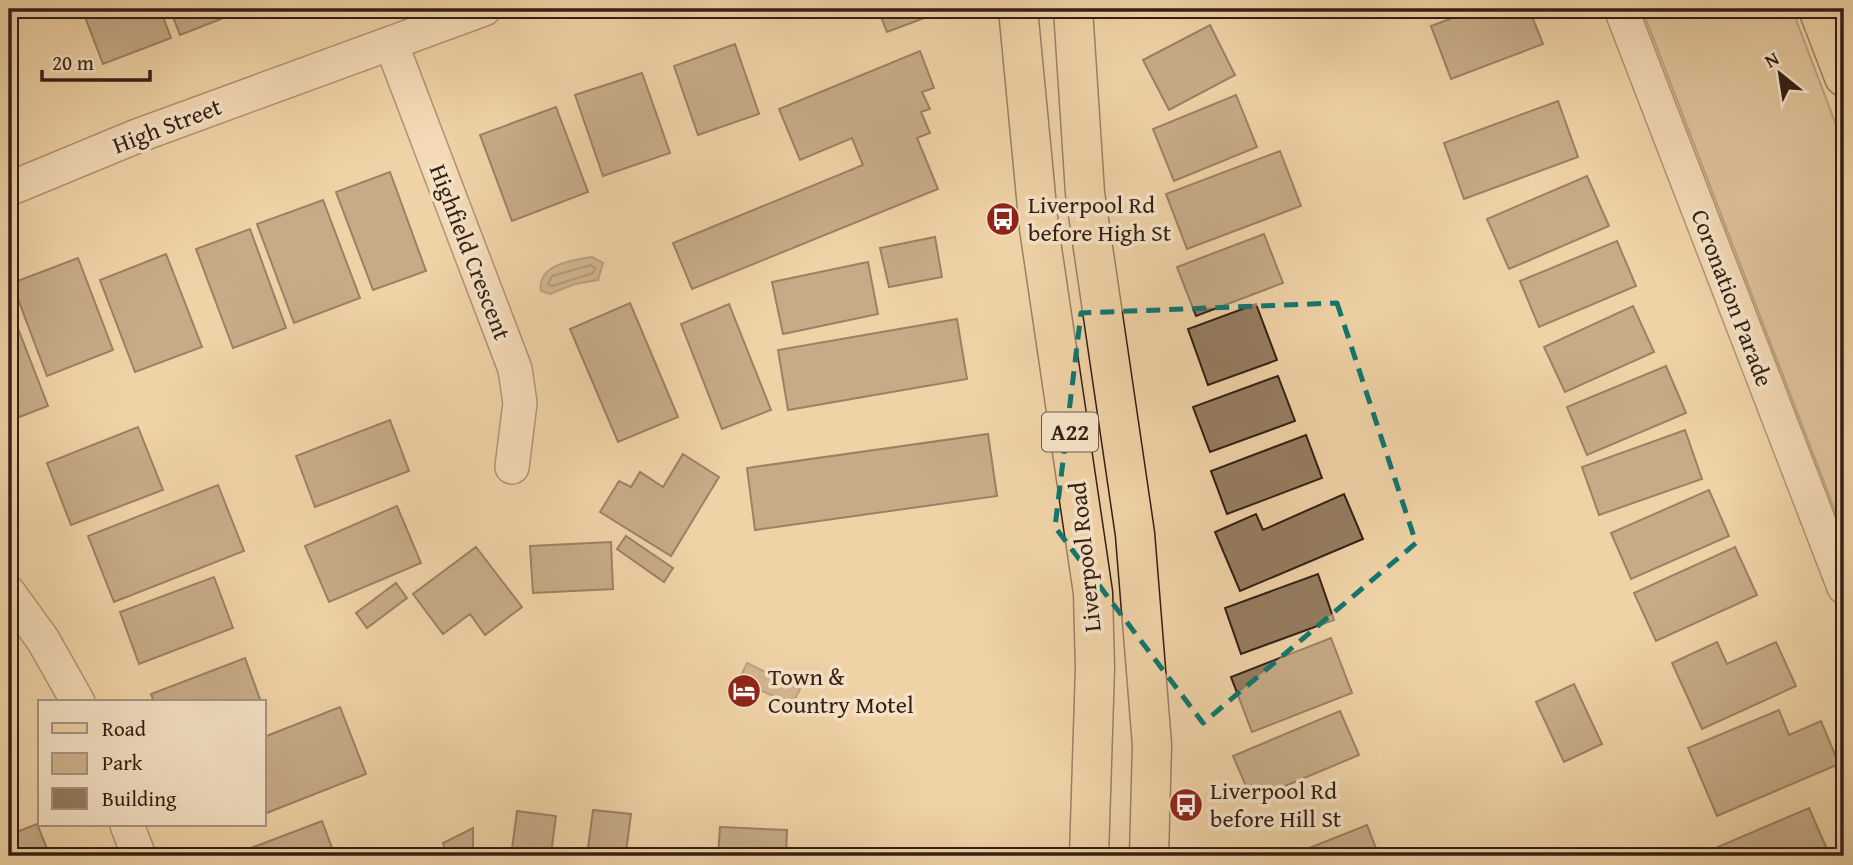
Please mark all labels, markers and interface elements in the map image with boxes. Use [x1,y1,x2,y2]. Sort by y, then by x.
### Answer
scale bar [42,38,150,82]
north arrow [1744,38,1814,108]
text: N [1759,44,1784,75]
text: 20 m [52,47,94,78]
street label: High Street [107,89,227,162]
street label: Highfield Crescent [421,159,520,345]
place label: Liverpool Rd before High St [1028,187,1172,250]
bus stop icon: Liverpool Rd before High St [984,200,1022,238]
street label: Coronation Parade [1683,204,1782,392]
road number: A22 [1042,412,1098,452]
street label: Liverpool Road [1059,480,1110,634]
place label: Town & Country Motel [768,659,914,722]
hotel icon: Town & Country Motel [725,672,763,710]
legend [38,700,266,826]
text: Road [102,713,147,744]
text: Park [102,747,143,778]
place label: Liverpool Rd before Hill St [1210,773,1342,836]
text: Building [102,783,177,814]
bus stop icon: Liverpool Rd before Hill St [1167,786,1205,824]

